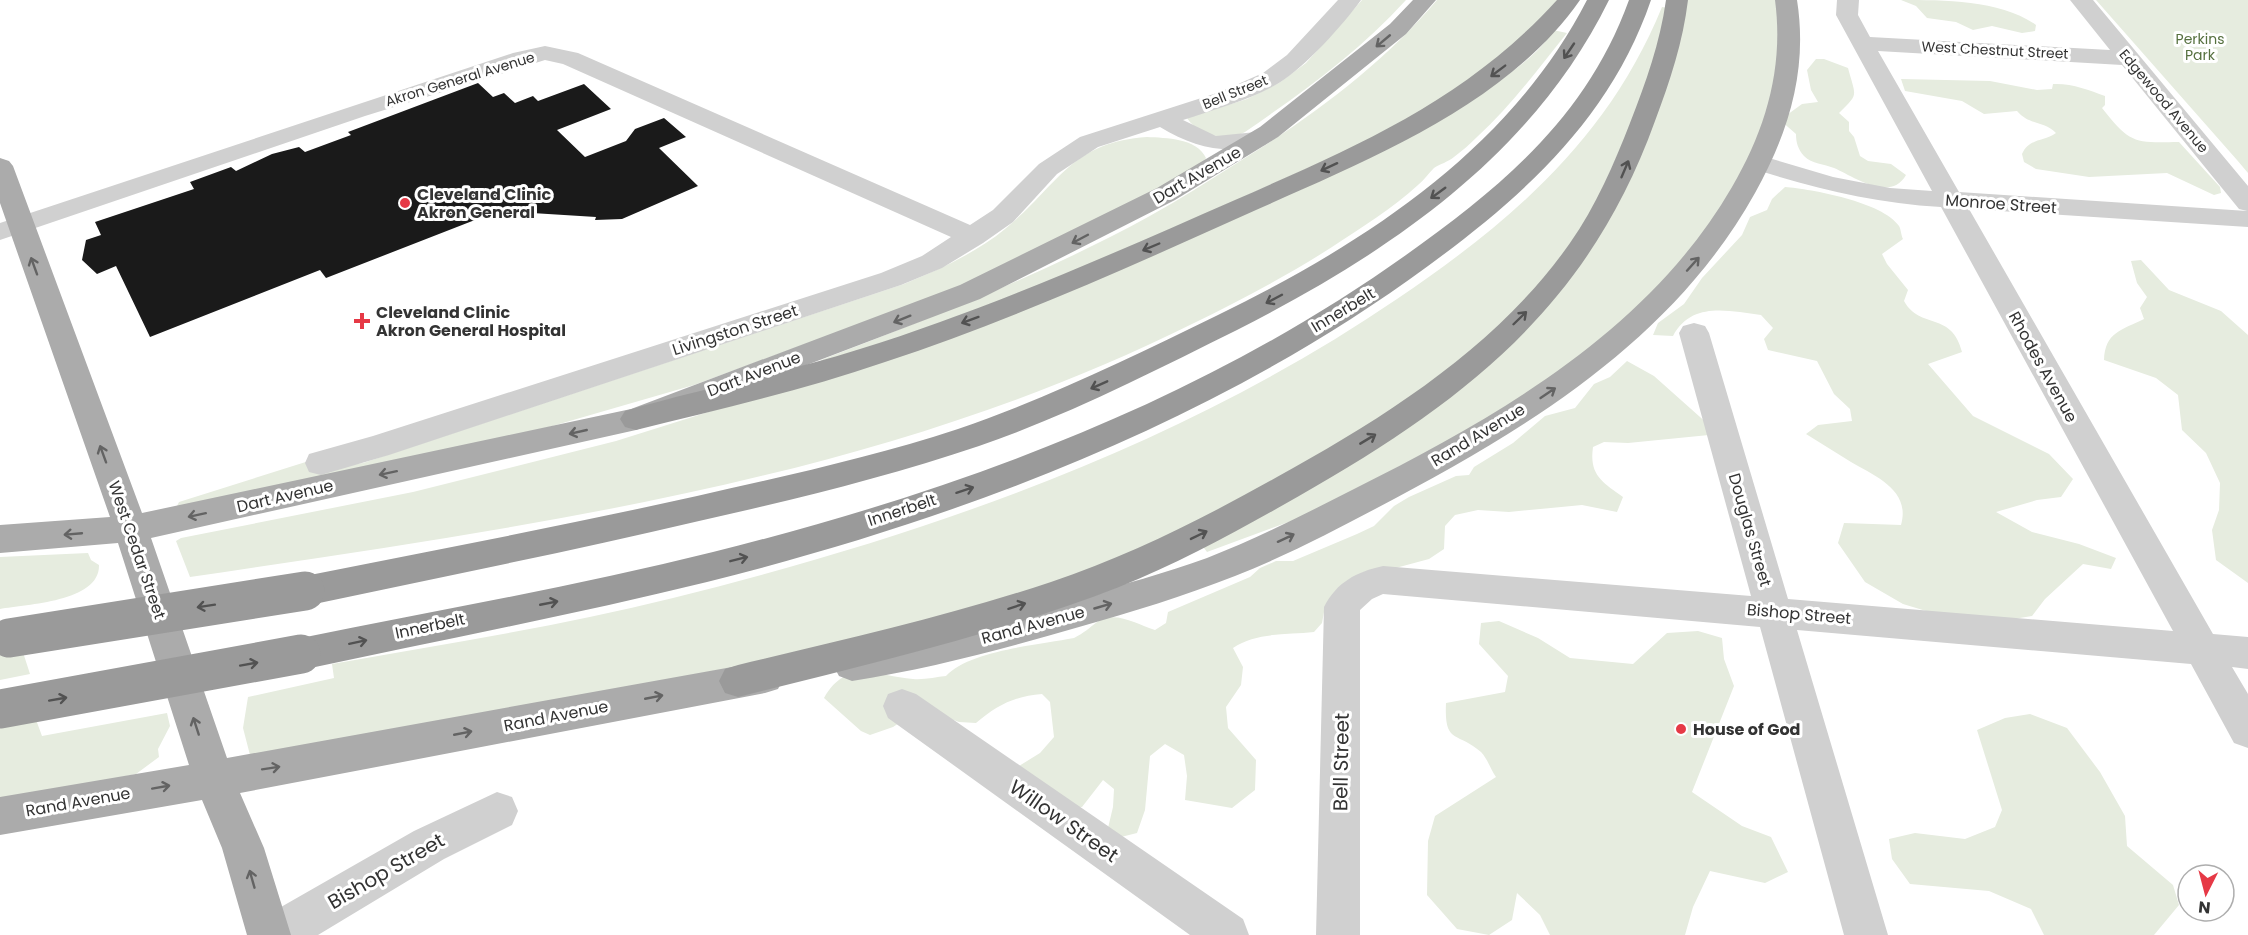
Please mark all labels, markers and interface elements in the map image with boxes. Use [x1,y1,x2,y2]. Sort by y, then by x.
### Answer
park label: Perkins Park [2176,29,2224,65]
one-way arrow [1376,34,1391,48]
street label: West Chestnut Street [1921,36,2069,64]
one-way arrow [1563,42,1575,58]
street label: Edgewood Avenue [2115,45,2214,157]
street label: Akron General Avenue [383,47,537,111]
one-way arrow [1490,64,1506,77]
street label: Bell Street [1199,70,1271,114]
street label: Dart Avenue [1149,140,1245,210]
one-way arrow [1620,160,1631,179]
one-way arrow [1320,161,1338,173]
place label: Cleveland Clinic Akron General [417,183,551,224]
one-way arrow [1430,187,1446,199]
street label: Monroe Street [1945,189,2058,219]
marker: Cleveland Clinic Akron General [398,196,412,210]
one-way arrow [1072,234,1090,245]
one-way arrow [1143,242,1161,253]
one-way arrow [28,257,39,276]
one-way arrow [1686,257,1700,272]
street label: Innerbelt [1307,282,1379,338]
one-way arrow [1265,293,1283,305]
street label: Livingston Street [669,299,801,361]
place label: Cleveland Clinic Akron General Hospital [376,301,566,342]
street label: Rhodes Avenue [2003,307,2083,427]
one-way arrow [1513,311,1528,325]
marker: Cleveland Clinic Akron General Hospital [353,312,371,330]
one-way arrow [894,314,912,325]
one-way arrow [962,315,980,326]
street label: Dart Avenue [704,346,804,402]
one-way arrow [1091,380,1109,391]
one-way arrow [1539,386,1556,399]
street label: Rand Avenue [1427,398,1529,472]
one-way arrow [569,426,588,438]
one-way arrow [1359,433,1376,445]
one-way arrow [97,446,108,464]
one-way arrow [379,468,398,479]
street label: Douglas Street [1723,471,1777,589]
street label: Dart Avenue [235,474,336,518]
street label: West Cedar Street [103,478,172,622]
one-way arrow [956,483,974,494]
street label: Innerbelt [865,488,939,532]
one-way arrow [188,510,208,521]
one-way arrow [63,529,83,540]
one-way arrow [1189,529,1207,541]
one-way arrow [1276,532,1294,544]
one-way arrow [729,552,748,564]
one-way arrow [539,597,558,608]
street label: Bishop Street [1746,598,1852,630]
one-way arrow [1007,599,1026,610]
street label: Rand Avenue [979,600,1087,650]
one-way arrow [1093,600,1112,611]
one-way arrow [196,601,216,612]
street label: Innerbelt [393,607,467,645]
one-way arrow [348,636,367,647]
one-way arrow [239,658,259,669]
one-way arrow [644,691,664,702]
one-way arrow [47,693,67,704]
street label: Rand Avenue [502,695,610,737]
street label: Bell Street [1326,713,1356,811]
one-way arrow [190,717,201,736]
place label: House of God [1693,718,1800,741]
marker: House of God [1674,722,1688,736]
one-way arrow [453,727,472,738]
one-way arrow [261,763,280,774]
street label: Willow Street [1004,773,1124,869]
street label: Rand Avenue [24,781,132,823]
one-way arrow [151,781,170,792]
street label: Bishop Street [322,826,450,916]
north arrow [2176,863,2236,923]
one-way arrow [246,870,257,889]
text: N [2197,895,2212,919]

